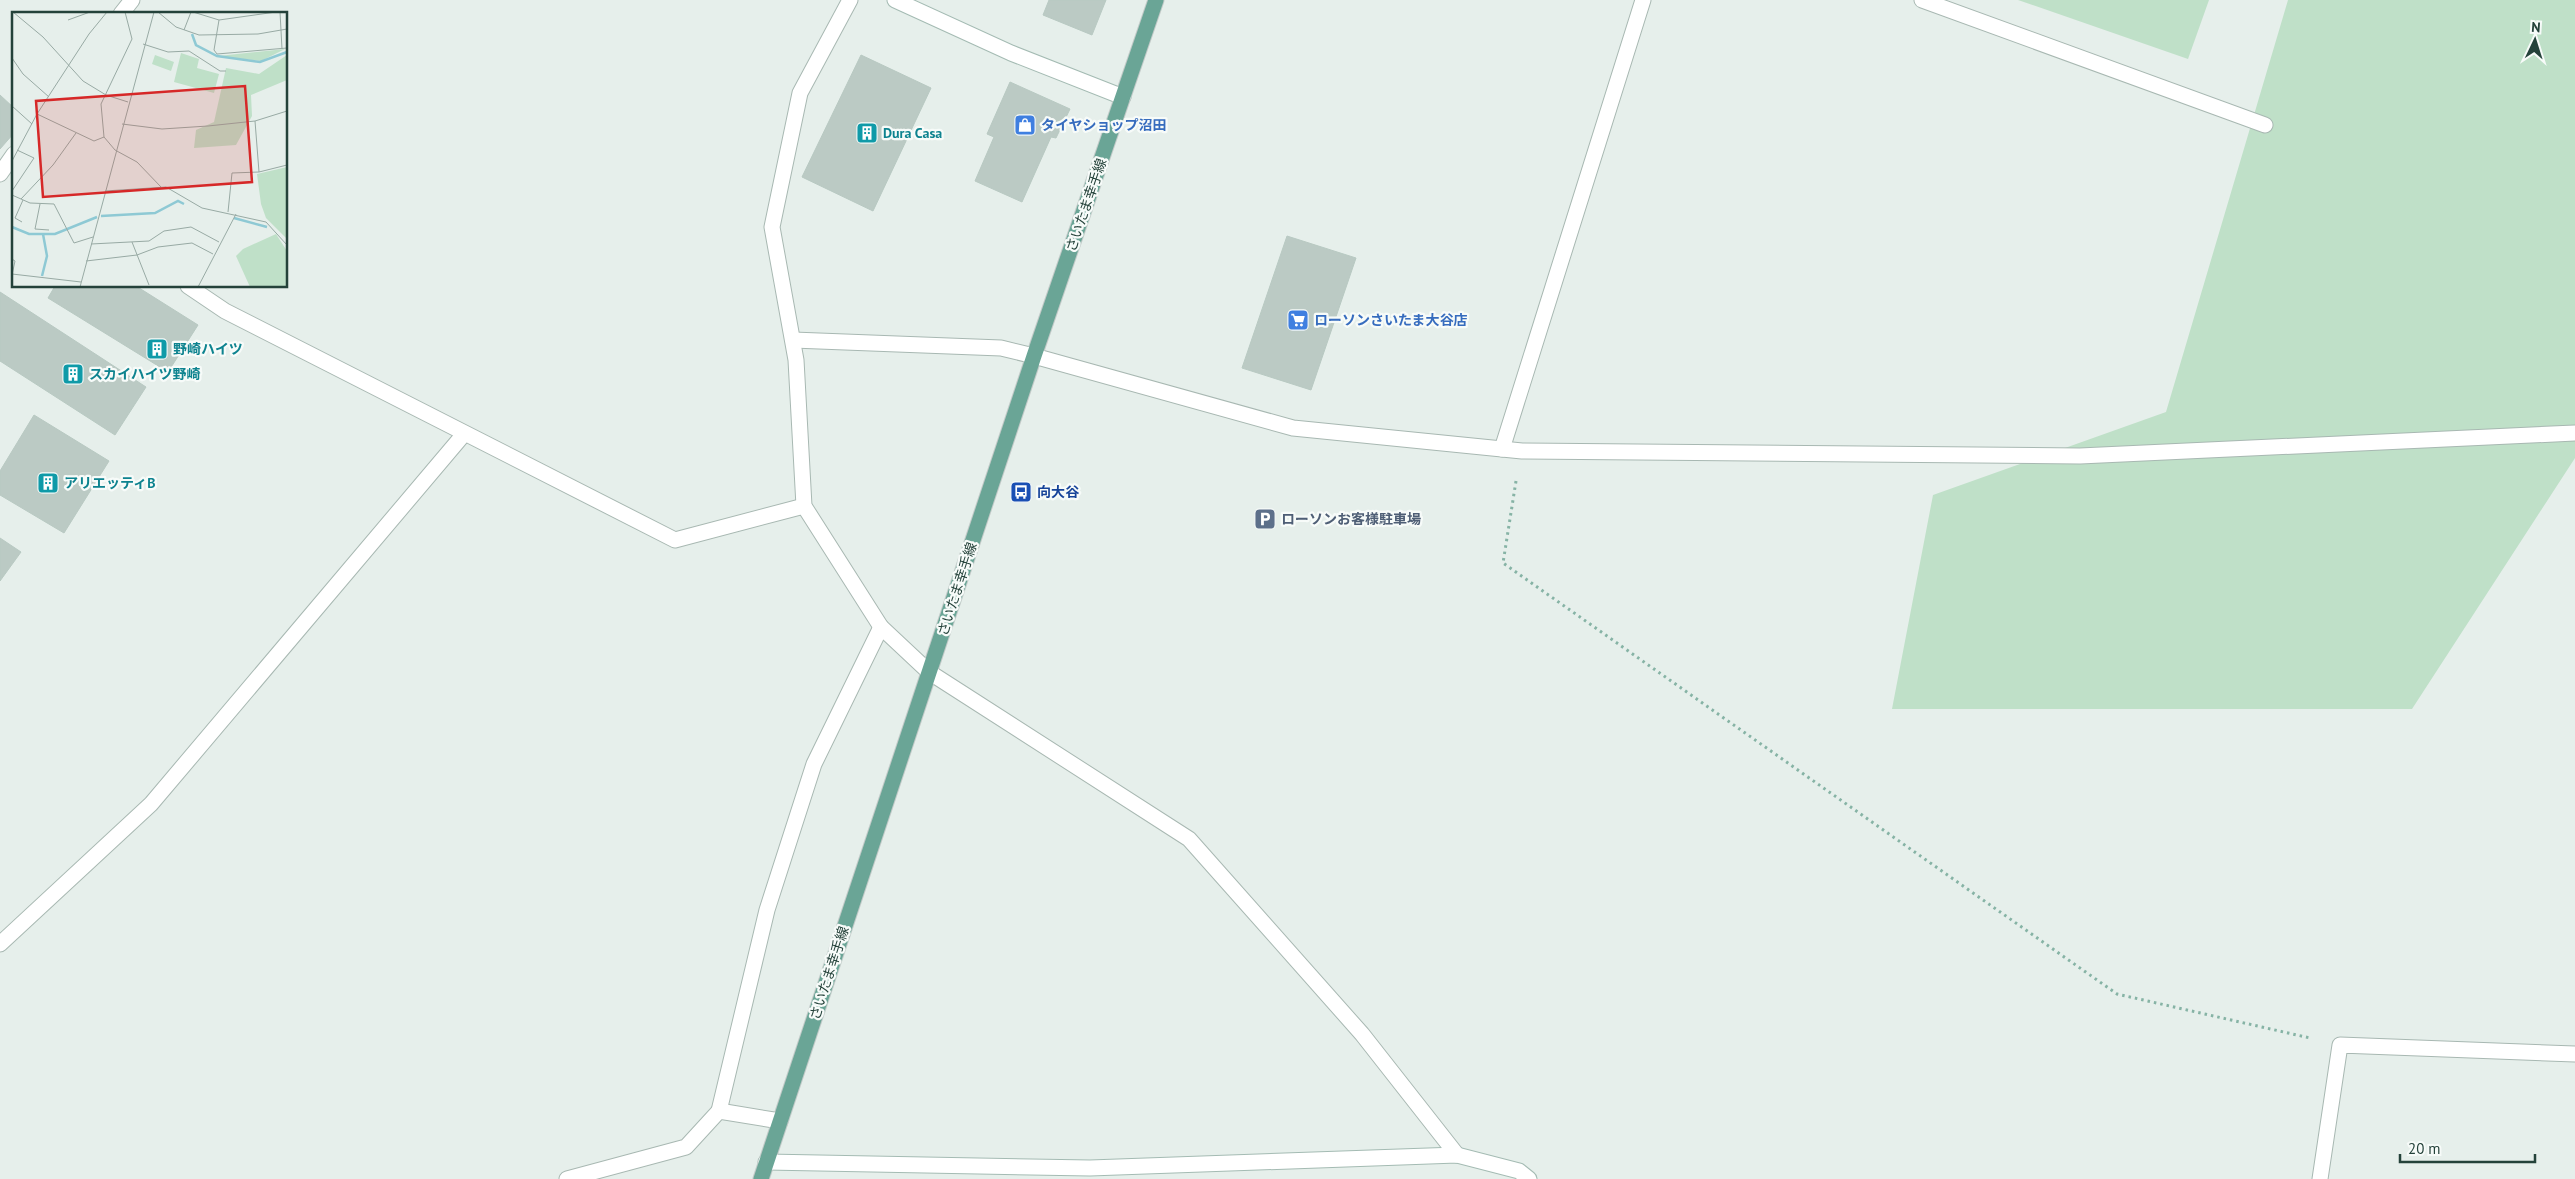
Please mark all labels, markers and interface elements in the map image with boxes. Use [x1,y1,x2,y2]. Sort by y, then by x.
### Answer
inset map [12,12,288,288]
north arrow [2510,15,2560,65]
text: N [2531,18,2541,36]
shop icon: タイヤショップ沼田 [1013,113,1037,137]
place label: タイヤショップ沼田 [1041,116,1167,134]
building icon: Dura Casa [855,121,879,145]
place label: Dura Casa [883,124,942,142]
street label: さいたま幸手線 [1062,156,1110,254]
supermarket icon: ローソンさいたま大谷店 [1286,308,1310,332]
place label: ローソンさいたま大谷店 [1314,311,1468,329]
building icon: 野崎ハイツ [145,337,169,361]
place label: 野崎ハイツ [173,340,243,358]
building icon: スカイハイツ野崎 [61,362,85,386]
place label: スカイハイツ野崎 [89,365,200,383]
building icon: アリエッティB [36,471,60,495]
place label: アリエッティB [64,474,155,492]
bus stop icon: 向大谷 [1009,480,1033,504]
place label: 向大谷 [1037,483,1080,501]
parking icon: ローソンお客様駐車場 [1253,507,1277,531]
place label: ローソンお客様駐車場 [1281,510,1421,528]
street label: さいたま幸手線 [933,540,981,638]
street label: さいたま幸手線 [805,924,853,1022]
scale bar [2400,1132,2535,1164]
text: 20 m [2408,1139,2441,1158]

